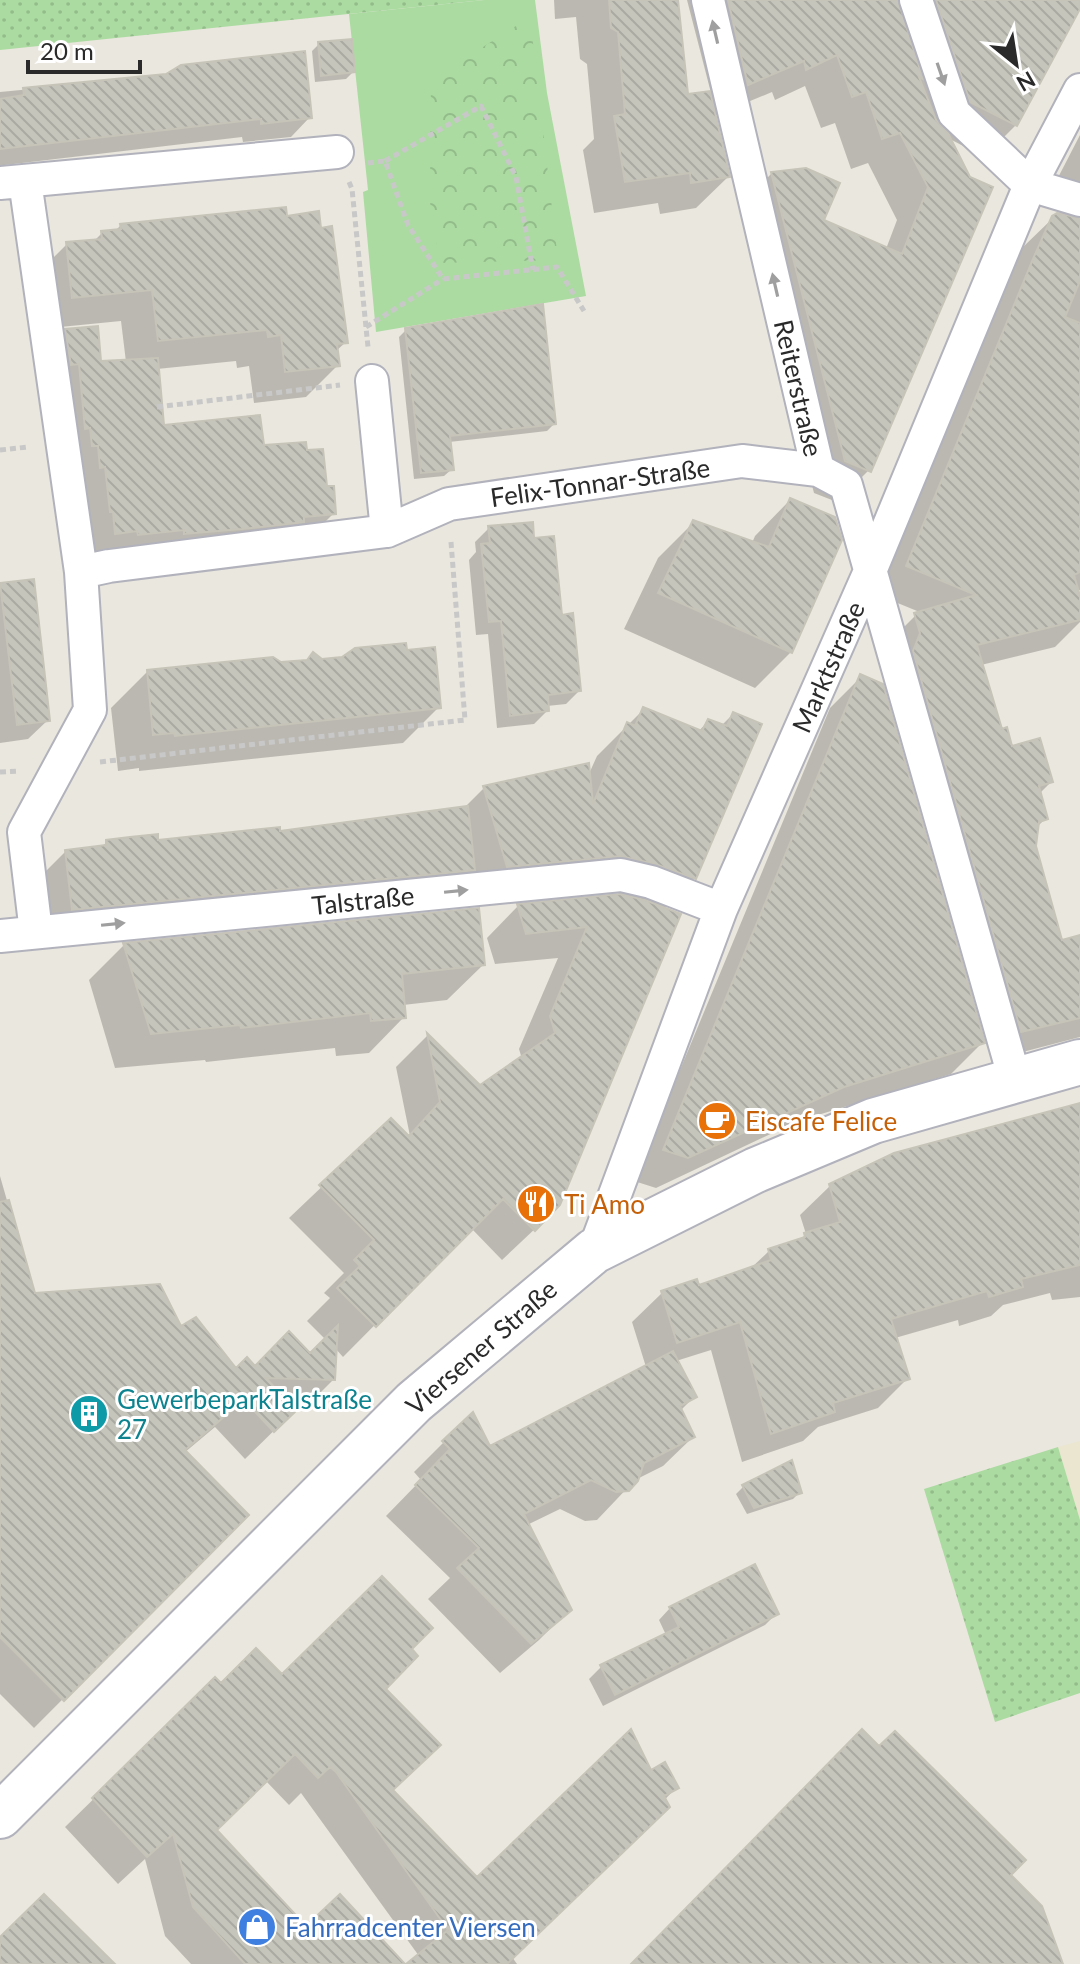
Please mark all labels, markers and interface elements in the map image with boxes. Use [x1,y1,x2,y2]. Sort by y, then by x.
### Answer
one-way arrow [708,19,721,44]
scale bar [28,24,140,74]
north arrow [976,24,1056,104]
text: 20 m [40,36,94,65]
one-way arrow [936,62,948,86]
text: N [1012,66,1040,98]
one-way arrow [768,272,781,297]
street label: Reiterstraße [768,317,830,459]
street label: Felix-Tonnar-Straße [488,451,712,513]
street label: Marktstraße [785,596,871,738]
street label: Talstraße [310,879,416,921]
one-way arrow [443,884,468,897]
one-way arrow [101,918,126,931]
cafe icon: Eiscafe Felice [696,1100,738,1142]
place label: Eiscafe Felice [745,1105,897,1137]
restaurant icon: Ti Amo [515,1183,557,1225]
place label: Ti Amo [564,1188,645,1220]
street label: Viersener Straße [399,1273,563,1421]
place label: GewerbeparkTalstraße 27 [117,1383,372,1445]
building icon: GewerbeparkTalstraße 27 [68,1393,110,1435]
shop icon: Fahrradcenter Viersen [236,1906,278,1948]
place label: Fahrradcenter Viersen [285,1911,536,1943]

